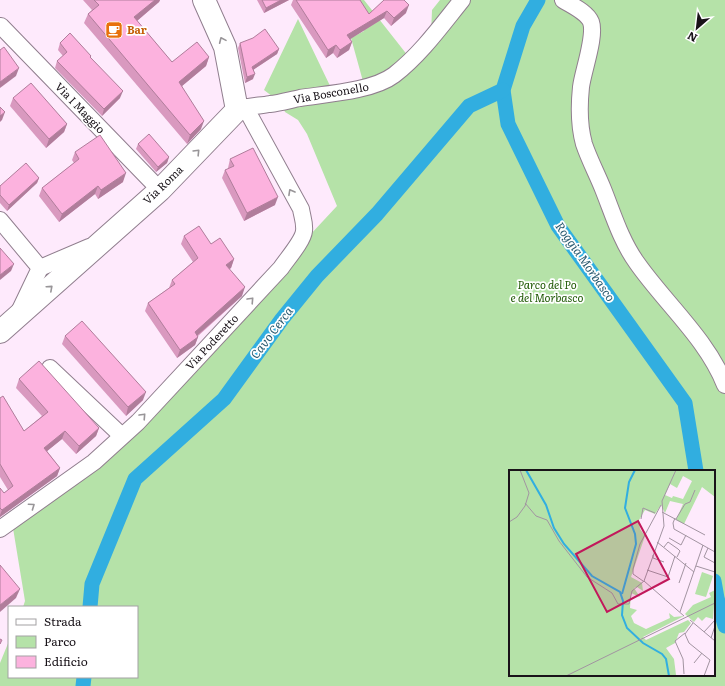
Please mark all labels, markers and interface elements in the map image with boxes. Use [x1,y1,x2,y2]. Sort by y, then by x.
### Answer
north arrow [677,8,717,48]
cafe icon: Bar [104,20,124,40]
place label: Bar [127,21,147,37]
text: N [684,28,700,47]
one-way arrow [219,36,227,44]
street label: Via Bosconello [292,77,370,107]
street label: Via I Maggio [52,78,109,136]
one-way arrow [192,149,199,157]
street label: Via Roma [139,161,186,208]
one-way arrow [289,189,296,196]
water label: Roggia Morbasco [552,218,620,305]
park label: Parco del Po e del Morbasco [511,276,583,305]
one-way arrow [45,285,53,293]
one-way arrow [246,297,253,305]
water label: Cavo Cerca [246,303,297,362]
street label: Via Poderetto [181,310,241,373]
one-way arrow [139,413,146,421]
inset map [509,470,715,676]
one-way arrow [27,504,34,511]
legend [8,606,138,678]
text: Strada [44,612,82,630]
text: Parco [44,632,76,650]
text: Edificio [44,652,88,670]

